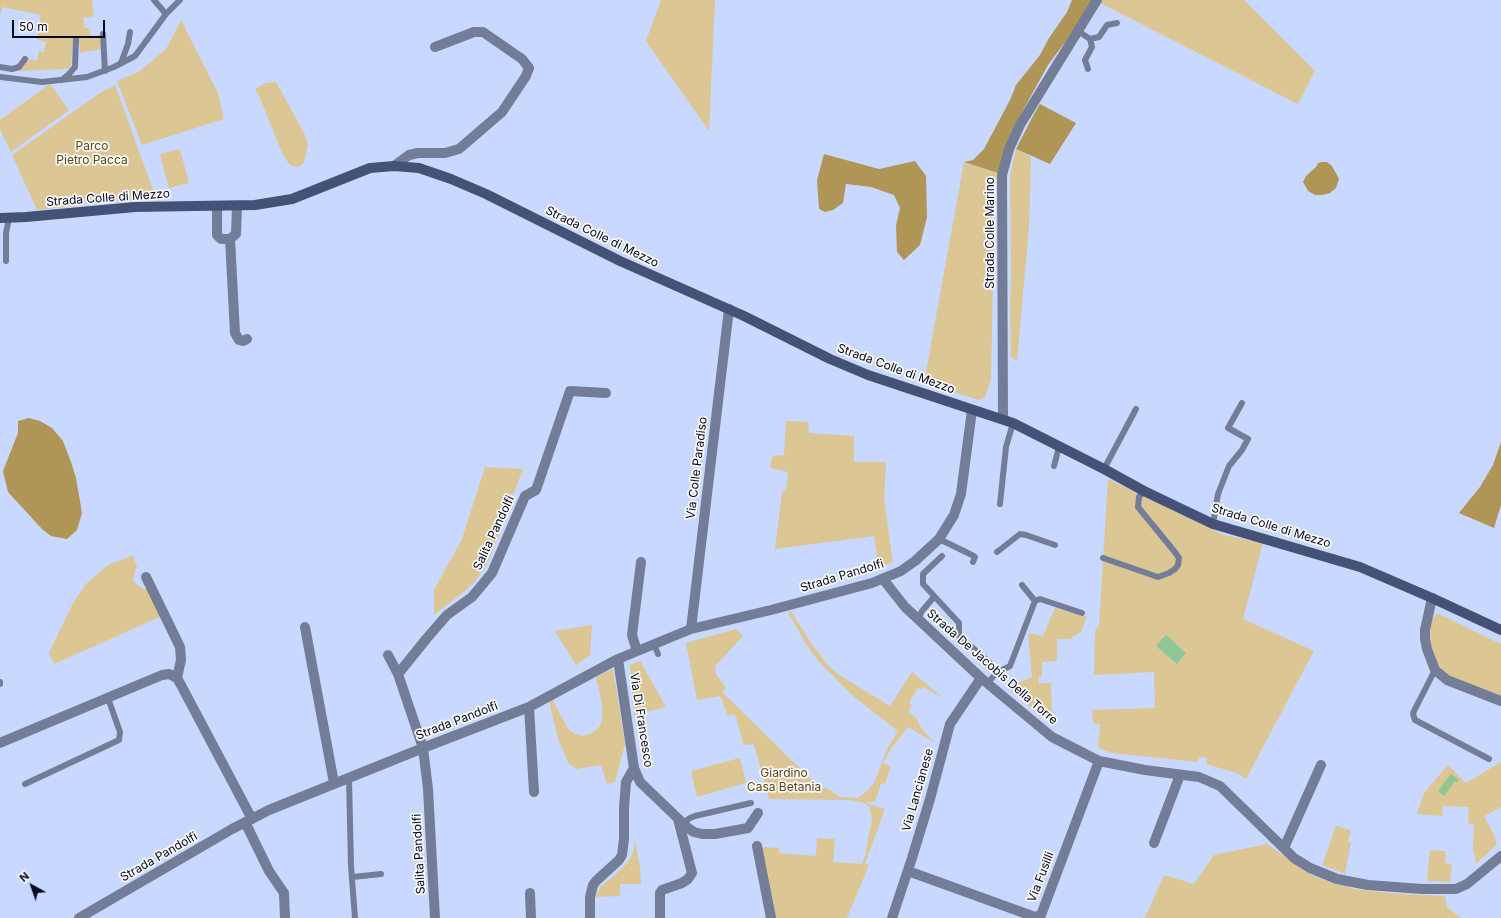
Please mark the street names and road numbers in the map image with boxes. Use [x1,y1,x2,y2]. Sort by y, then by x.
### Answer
street label: Strada Colle Marino [983,177,997,289]
street label: Strada Colle di Mezzo [46,186,170,210]
street label: Strada Colle di Mezzo [543,203,661,271]
street label: Strada Colle di Mezzo [835,341,957,397]
street label: Via Colle Paradiso [684,416,710,520]
street label: Salita Pandolfi [470,493,518,573]
street label: Strada Colle di Mezzo [1210,501,1332,551]
street label: Strada Pandolfi [798,556,886,596]
street label: Strada De Jacobis Della Torre [924,606,1060,728]
street label: Via Di Francesco [626,672,656,768]
street label: Strada Pandolfi [414,699,500,743]
street label: Via Lancianese [899,747,937,833]
street label: Salita Pandolfi [410,813,428,895]
street label: Strada Pandolfi [118,829,200,885]
street label: Via Fusilli [1025,850,1057,904]

